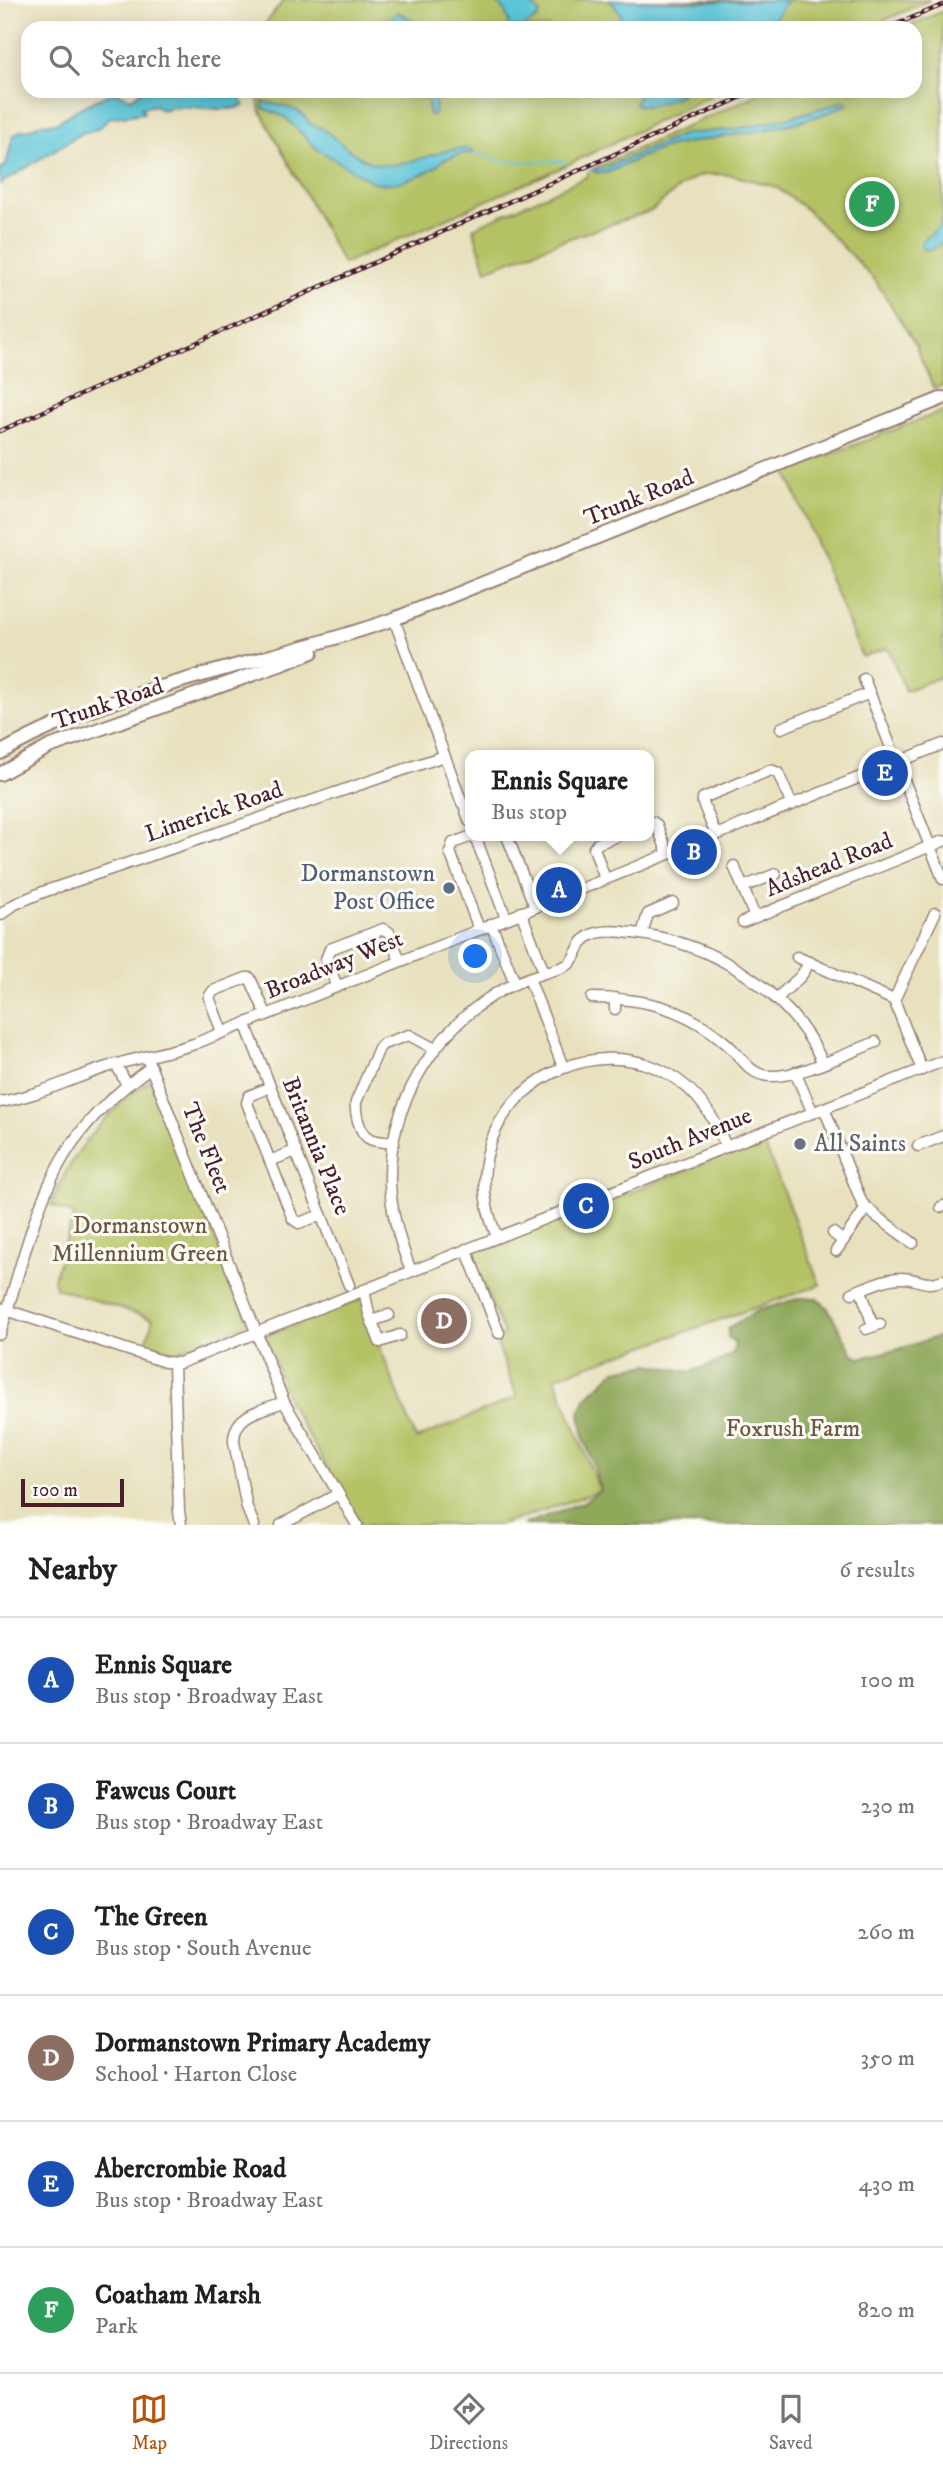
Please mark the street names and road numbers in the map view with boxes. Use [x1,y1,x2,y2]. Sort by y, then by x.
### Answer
street label: Trunk Road [580,462,698,534]
street label: Trunk Road [49,671,168,737]
street label: Limerick Road [141,774,287,850]
street label: Adshead Road [761,826,897,904]
street label: Broadway West [261,924,408,1006]
street label: Britannia Place [275,1073,357,1219]
street label: The Fleet [174,1098,238,1198]
street label: South Avenue [624,1101,756,1177]

